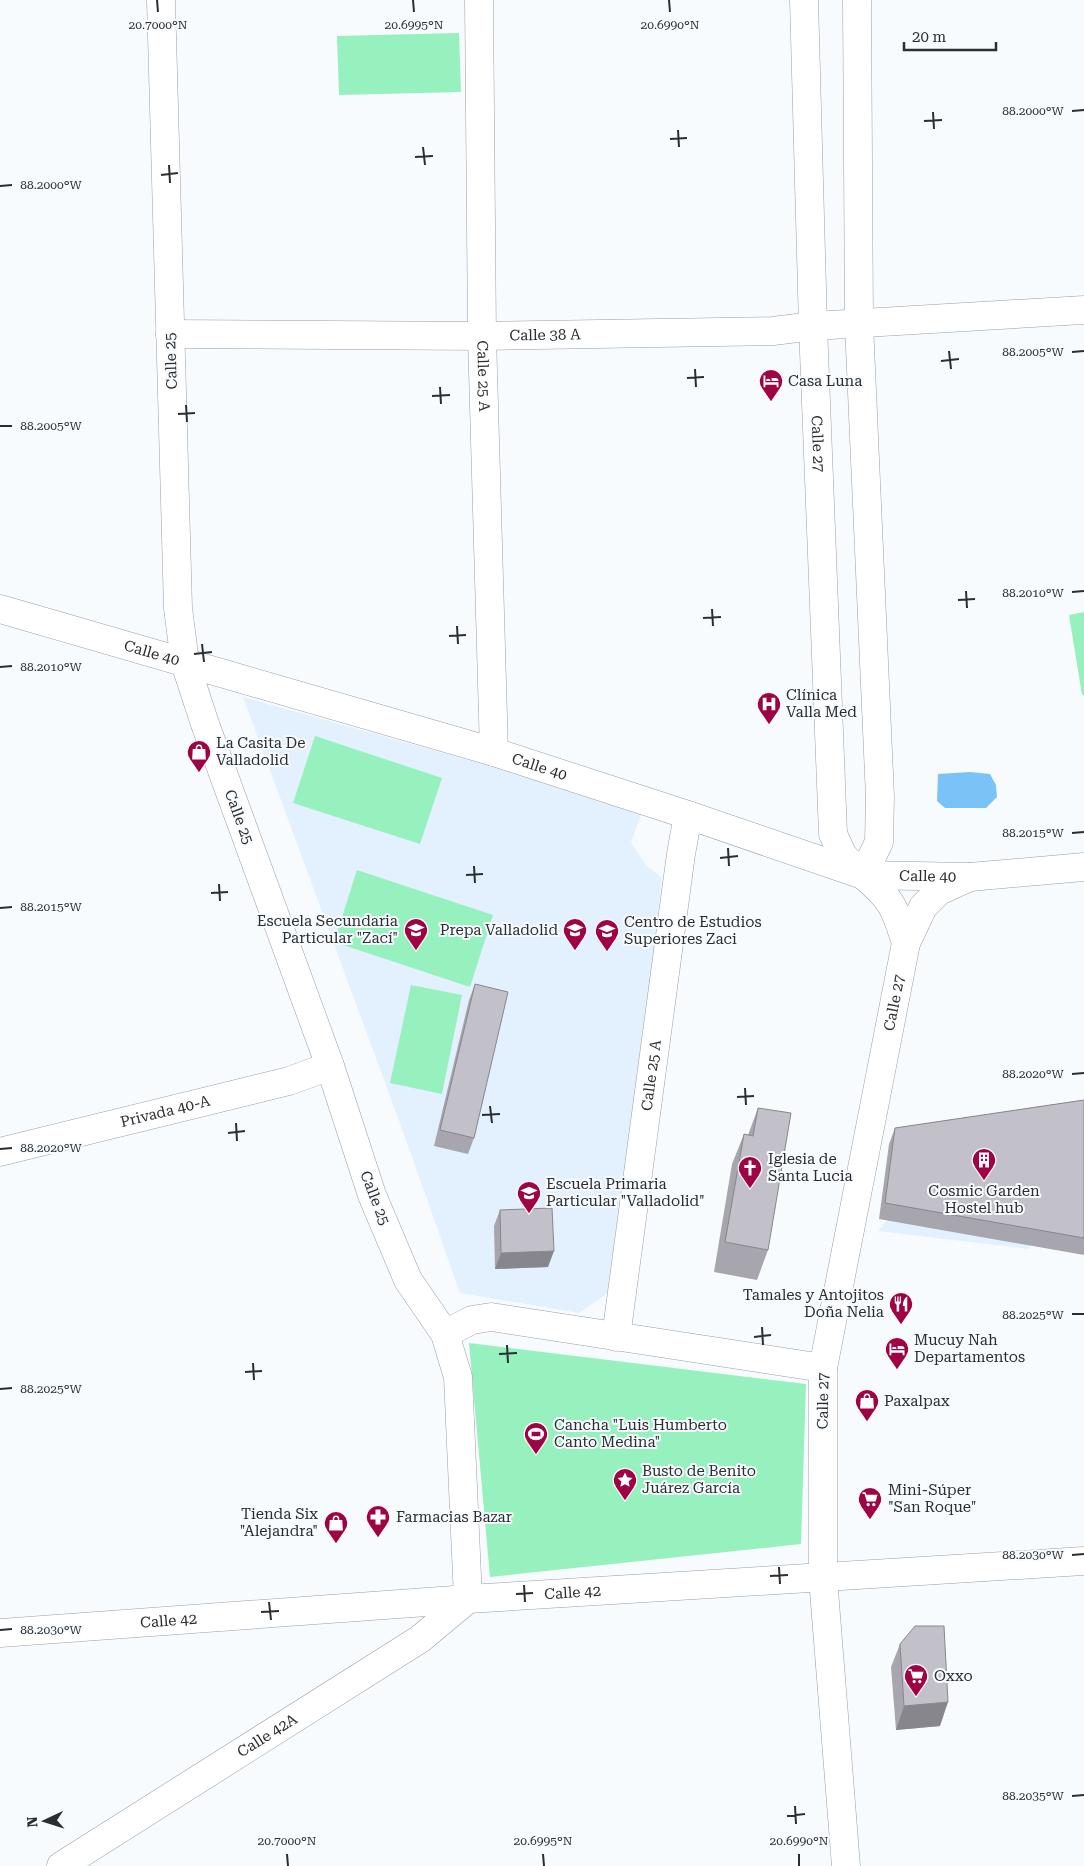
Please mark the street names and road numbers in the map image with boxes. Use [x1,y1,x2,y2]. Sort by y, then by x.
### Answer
street label: Calle 38 A [509,325,581,345]
street label: Calle 25 [161,332,181,390]
street label: Calle 25 A [473,340,493,412]
street label: Calle 27 [808,415,828,473]
street label: Calle 40 [122,636,182,670]
street label: Calle 40 [509,749,569,784]
street label: Calle 25 [221,787,257,847]
street label: Calle 40 [899,867,956,886]
street label: Calle 27 [880,973,909,1033]
street label: Calle 25 A [638,1038,665,1112]
street label: Privada 40-A [118,1092,212,1131]
street label: Calle 25 [356,1168,394,1228]
street label: Calle 27 [814,1372,832,1430]
street label: Calle 42 [544,1582,602,1603]
street label: Calle 42 [139,1610,198,1632]
street label: Calle 42A [234,1710,301,1761]

